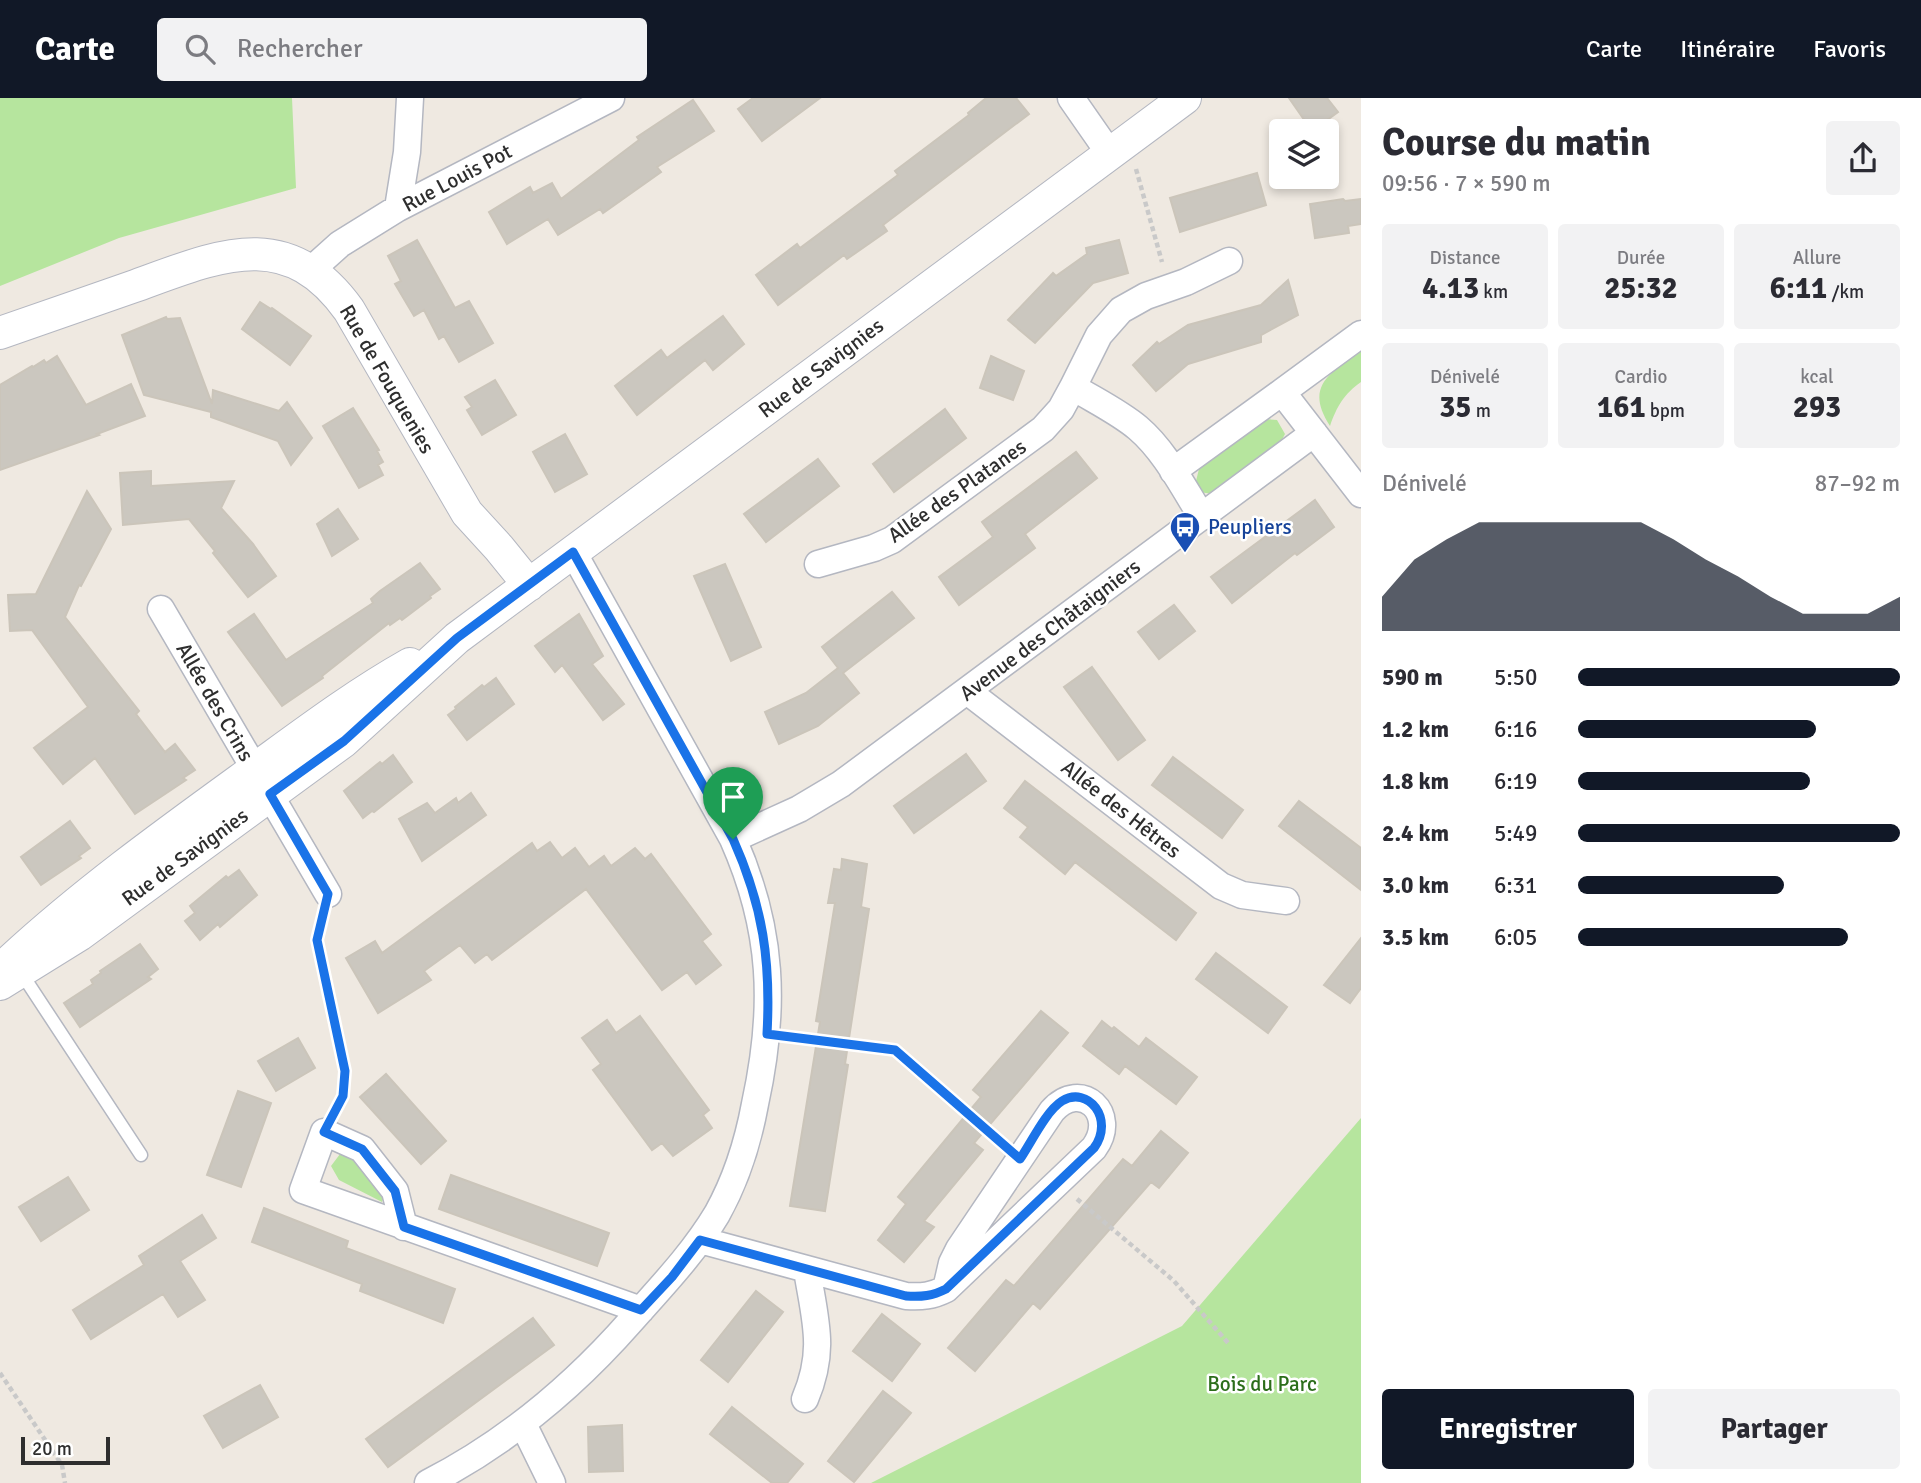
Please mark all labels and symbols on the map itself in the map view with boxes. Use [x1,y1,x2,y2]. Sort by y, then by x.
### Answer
street label: Rue Louis Pot [398,138,516,218]
street label: Rue de Fouquenies [334,300,440,458]
street label: Rue de Savignies [753,313,889,423]
street label: Allée des Platanes [883,434,1031,548]
bus stop icon: Peupliers [1168,510,1202,554]
place label: Peupliers [1208,514,1292,540]
street label: Avenue des Châtaigniers [954,554,1146,706]
street label: Allée des Crins [171,638,259,766]
street label: Allée des Hêtres [1056,754,1186,864]
pin [703,767,763,839]
street label: Rue de Savignies [117,802,253,912]
park label: Bois du Parc [1207,1371,1317,1397]
scale bar [21,1434,110,1466]

